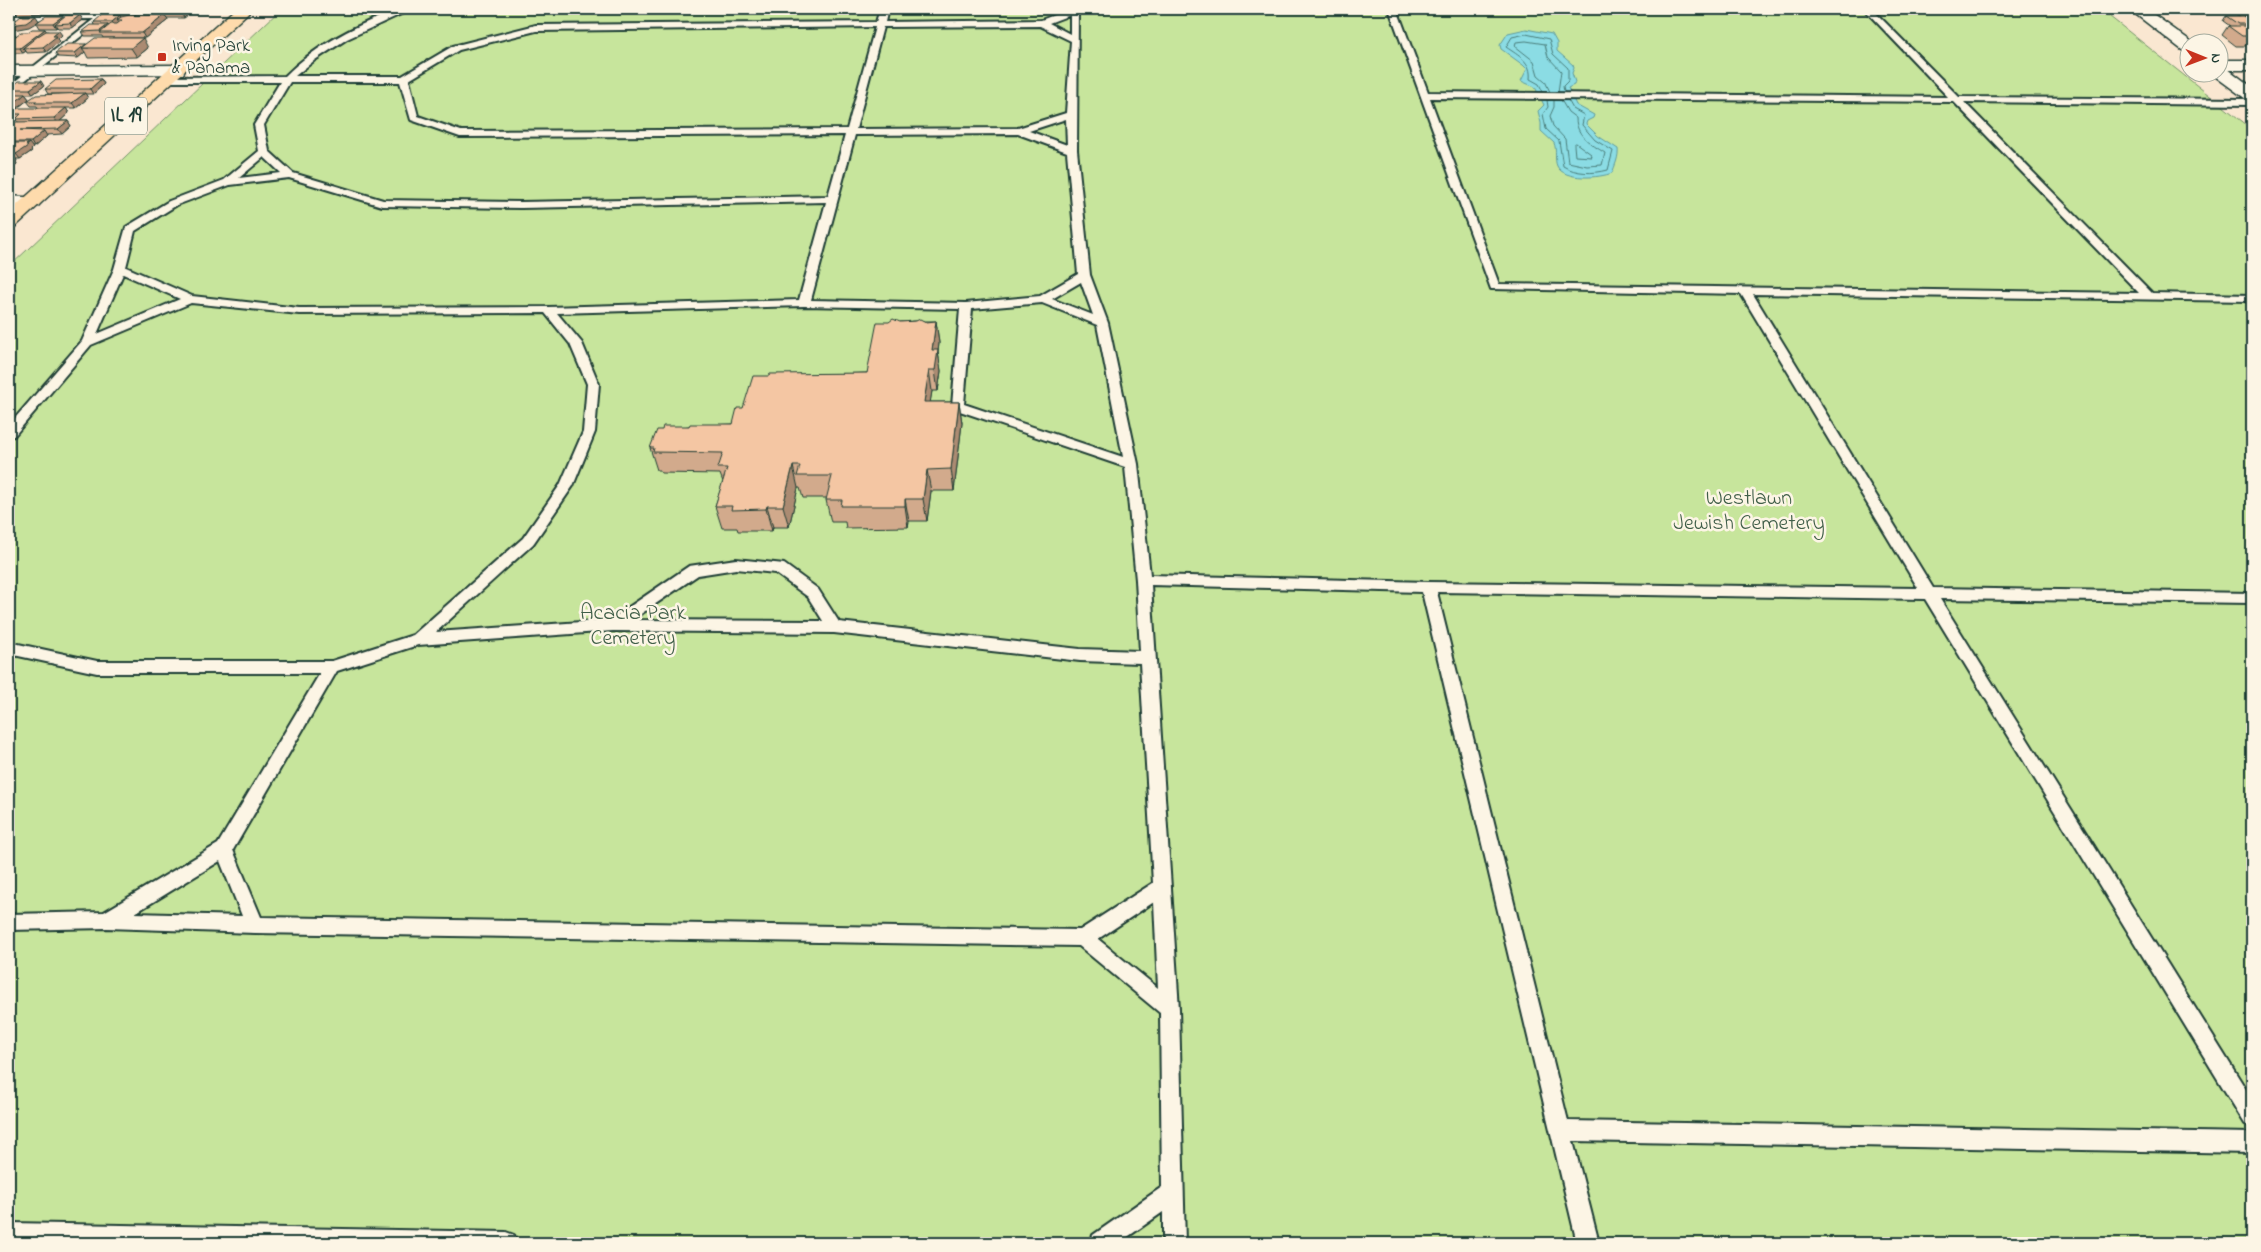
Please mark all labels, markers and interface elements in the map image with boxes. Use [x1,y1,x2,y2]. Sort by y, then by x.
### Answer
north arrow [2178,32,2228,82]
place label: Irving Park & Panama [172,33,251,82]
marker: Irving Park & Panama [156,51,168,63]
text: N [2205,53,2226,63]
road number: IL 19 [105,98,147,134]
park label: Westlawn Jewish Cemetery [1673,483,1825,541]
park label: Acacia Park Cemetery [580,598,686,656]

